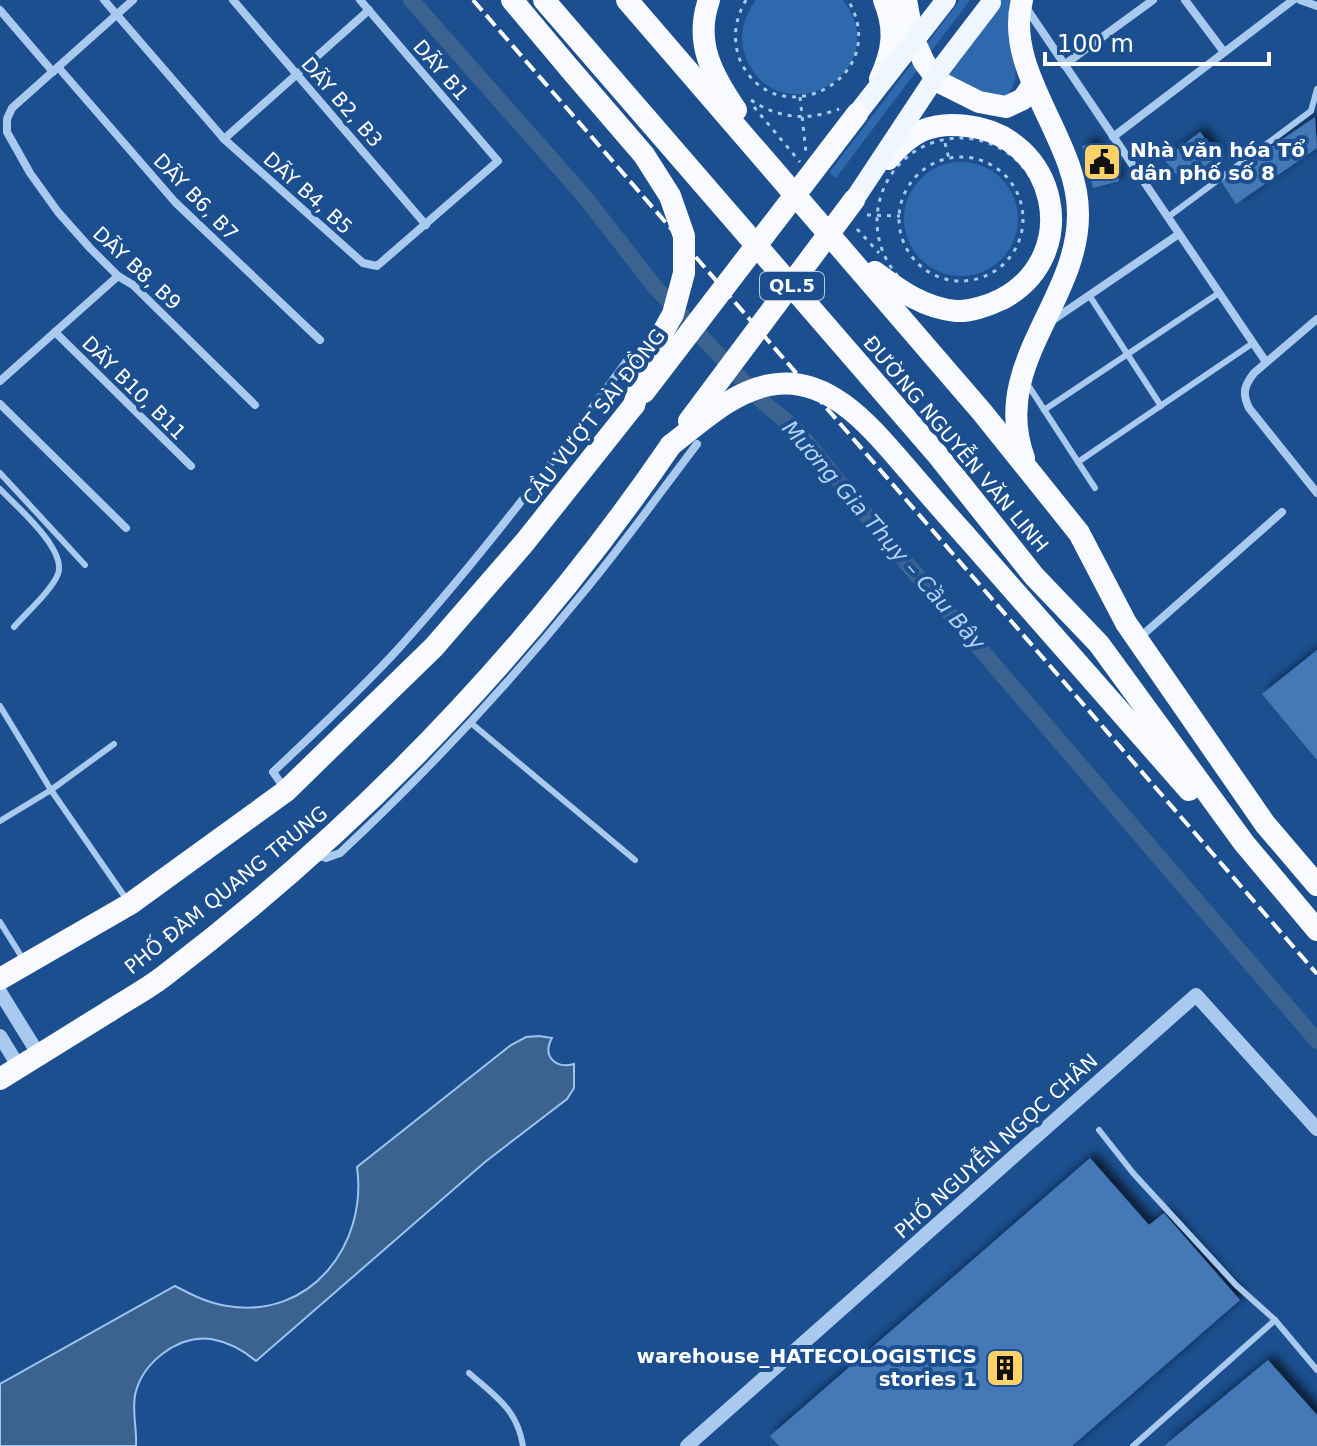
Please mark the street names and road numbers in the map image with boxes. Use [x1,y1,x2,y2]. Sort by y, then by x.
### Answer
street label: DÃY B1 [408,35,474,105]
street label: DÃY B2, B3 [296,52,388,152]
street label: DÃY B4, B5 [259,147,357,239]
street label: DÃY B6, B7 [149,149,243,245]
street label: DÃY B8, B9 [88,221,186,315]
road number: QL.5 [760,272,824,300]
street label: CẦU VƯỢT SÀI ĐỒNG [516,323,670,510]
street label: ĐƯỜNG NGUYỄN VĂN LINH [859,330,1055,557]
street label: DÃY B10, B11 [77,331,191,445]
street label: PHỐ ĐÀM QUANG TRUNG [119,799,332,979]
street label: PHỐ NGUYỄN NGỌC CHÂN [888,1047,1102,1243]

